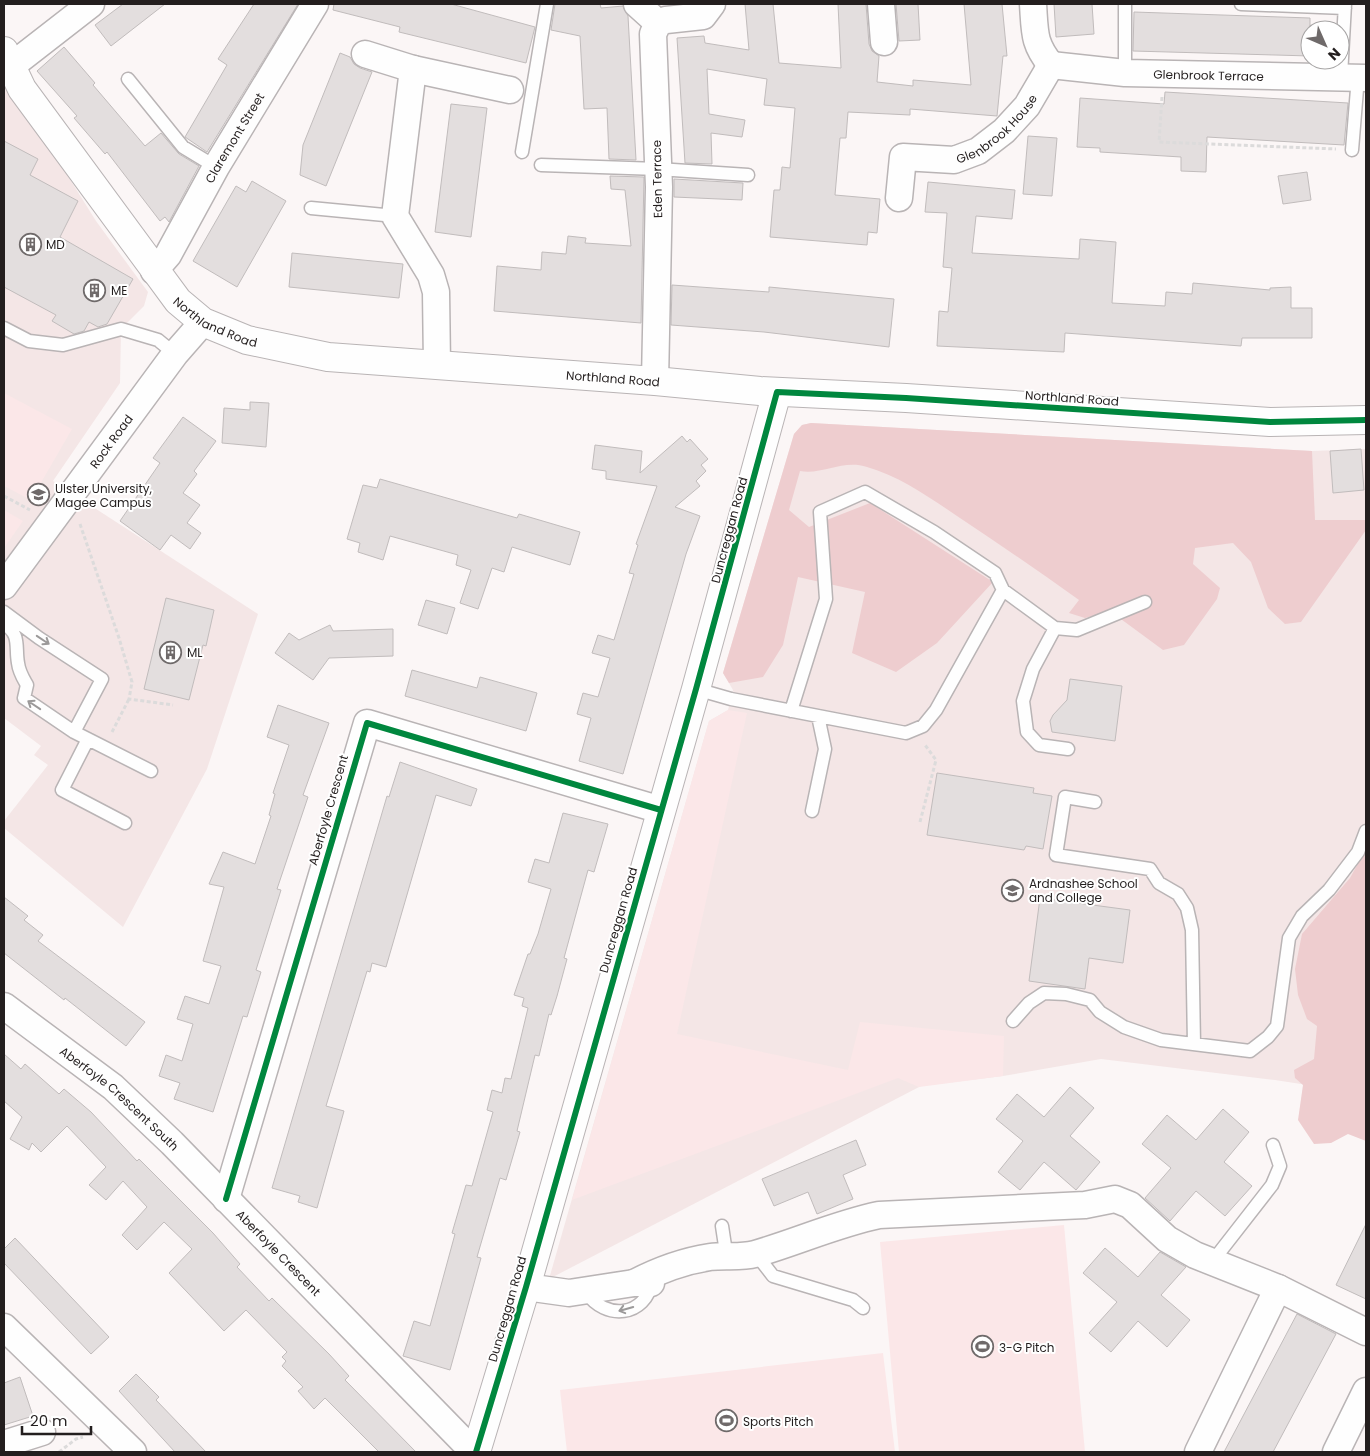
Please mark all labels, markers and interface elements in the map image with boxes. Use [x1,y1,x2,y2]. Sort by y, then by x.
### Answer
north arrow [1300,20,1350,70]
text: N [1323,43,1345,65]
street label: Glenbrook Terrace [1153,65,1264,84]
street label: Claremont Street [200,89,268,186]
street label: Glenbrook House [953,91,1041,167]
street label: Eden Terrace [648,140,666,218]
building icon: MD [18,232,42,256]
place label: MD [46,236,65,253]
building icon: ME [83,278,107,302]
place label: ME [111,282,128,299]
street label: Northland Road [170,292,259,350]
street label: Northland Road [566,366,661,390]
street label: Northland Road [1025,386,1119,410]
street label: Rock Road [85,411,136,471]
street label: Duncreggan Road [707,475,751,585]
place label: Ulster University, Magee Campus [55,480,153,511]
school or university icon: Ulster University, Magee Campus [27,483,51,507]
one-way arrow [36,635,50,646]
building icon: ML [159,640,183,664]
place label: ML [187,644,203,661]
one-way arrow [27,700,41,710]
street label: Aberfoyle Crescent [304,753,352,867]
street label: Duncreggan Road [595,865,641,975]
place label: Ardnashee School and College [1029,875,1138,906]
school or university icon: Ardnashee School and College [1001,878,1025,902]
street label: Aberfoyle Crescent South [57,1042,183,1154]
street label: Aberfoyle Crescent [233,1205,325,1299]
street label: Duncreggan Road [484,1254,530,1364]
one-way arrow [618,1304,634,1314]
sports icon: 3-G Pitch [971,1335,995,1359]
place label: 3-G Pitch [999,1339,1054,1356]
scale bar [22,1404,91,1436]
sports icon: Sports Pitch [715,1409,739,1433]
text: 20 m [30,1410,68,1431]
place label: Sports Pitch [743,1413,813,1430]

